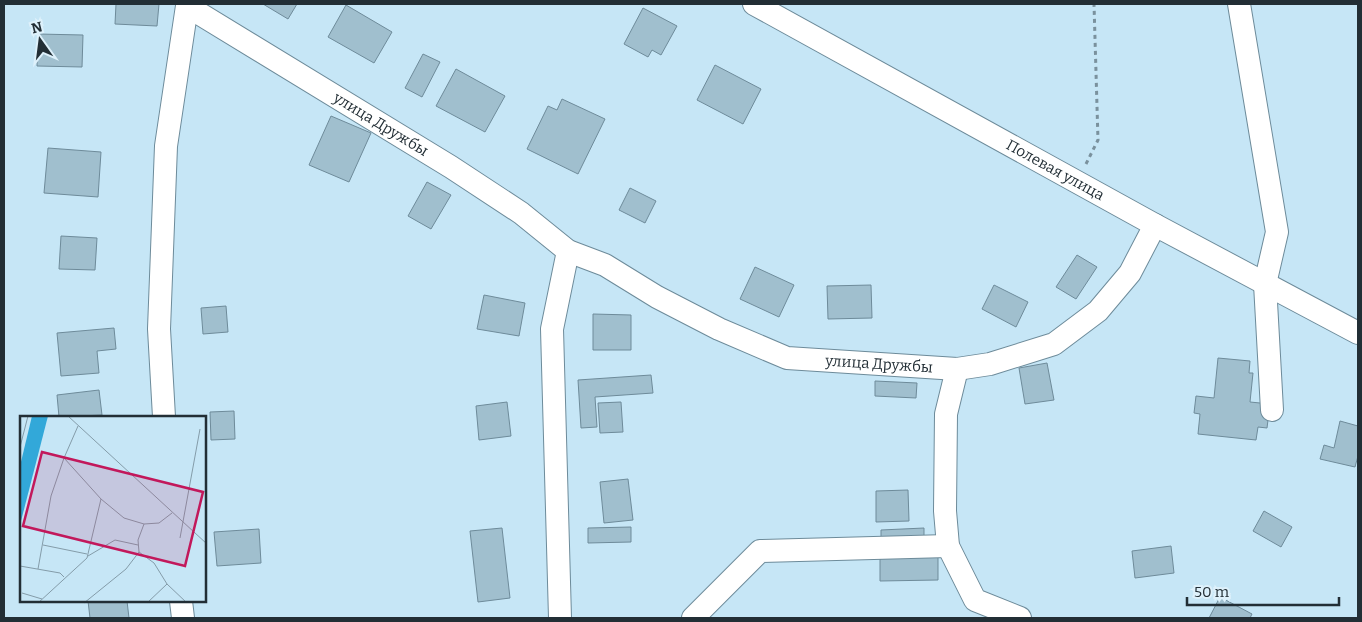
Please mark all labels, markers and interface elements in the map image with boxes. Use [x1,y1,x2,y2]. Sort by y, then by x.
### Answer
north arrow [15,15,65,65]
text: N [30,18,44,37]
street label: улица Дружбы [329,88,431,160]
street label: Полевая улица [1003,136,1107,204]
street label: улица Дружбы [824,351,933,376]
inset map [20,416,206,602]
scale bar [1187,574,1340,606]
text: 50 m [1194,583,1230,601]

